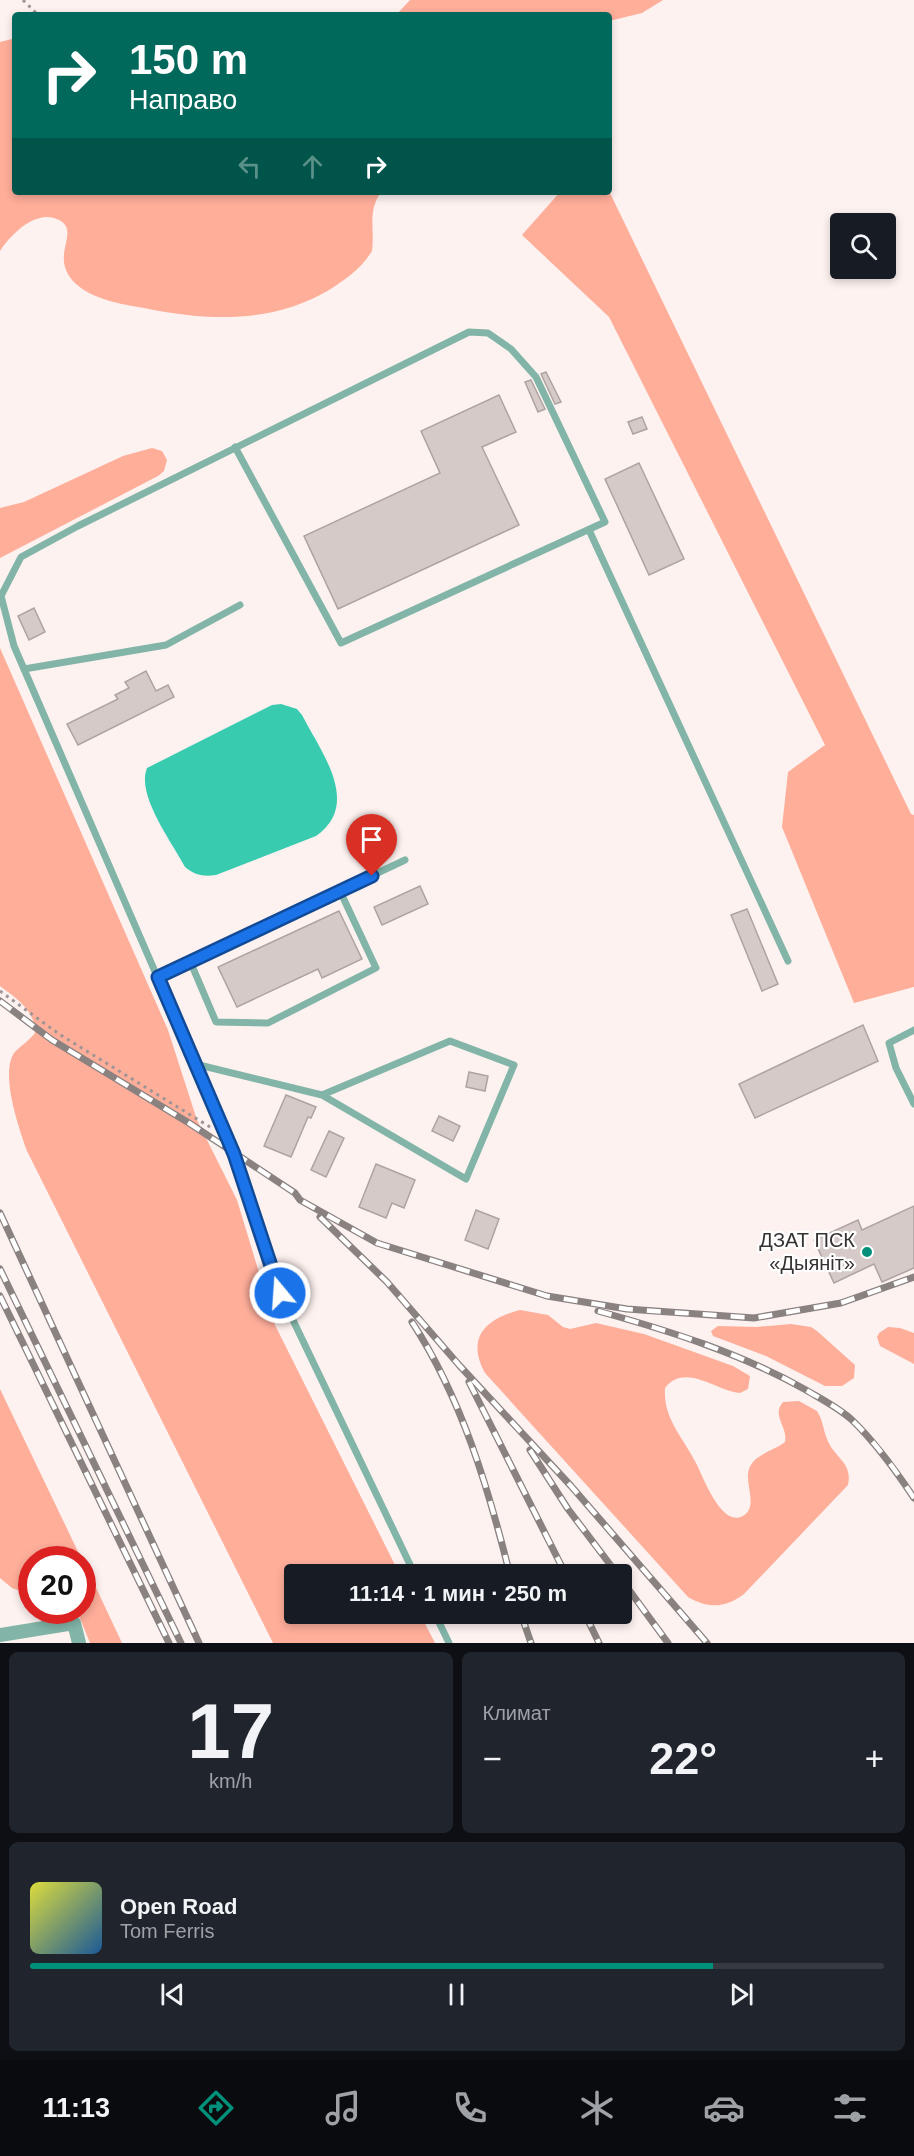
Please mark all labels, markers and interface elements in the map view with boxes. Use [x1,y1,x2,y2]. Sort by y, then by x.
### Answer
icon: right [30,36,108,114]
text: 150 m [129,36,248,83]
text: Направо [129,85,237,115]
icon: left [233,150,266,183]
icon: ahead [296,150,329,183]
icon: right [359,150,392,183]
map controls [830,213,896,279]
button: search [830,213,896,279]
pin [346,814,397,876]
icon: arrive [355,823,388,856]
place label: ДЗАТ ПСК «Дыяніт» [759,1229,855,1274]
marker: ДЗАТ ПСК «Дыяніт» [860,1245,874,1259]
position arrow [248,1261,312,1325]
speed limit sign: 20 [18,1546,96,1624]
text: 11:14 · 1 мин · 250 m [349,1581,567,1606]
text: 17 [187,1687,274,1775]
text: Климат [483,1702,551,1724]
text: 22° [649,1733,717,1784]
text: − [483,1740,502,1777]
text: + [865,1740,884,1777]
text: km/h [209,1770,252,1792]
text: Open Road [120,1894,237,1919]
text: Tom Ferris [120,1920,214,1942]
icon: previous [156,1978,189,2011]
icon: pause [440,1978,473,2011]
icon: next [725,1978,758,2011]
icon: directions [195,2087,237,2129]
icon: music [322,2087,364,2129]
icon: phone [449,2087,491,2129]
icon: climate [576,2087,618,2129]
icon: car [703,2087,745,2129]
icon: filters [829,2087,871,2129]
text: 11:13 [42,2093,110,2123]

